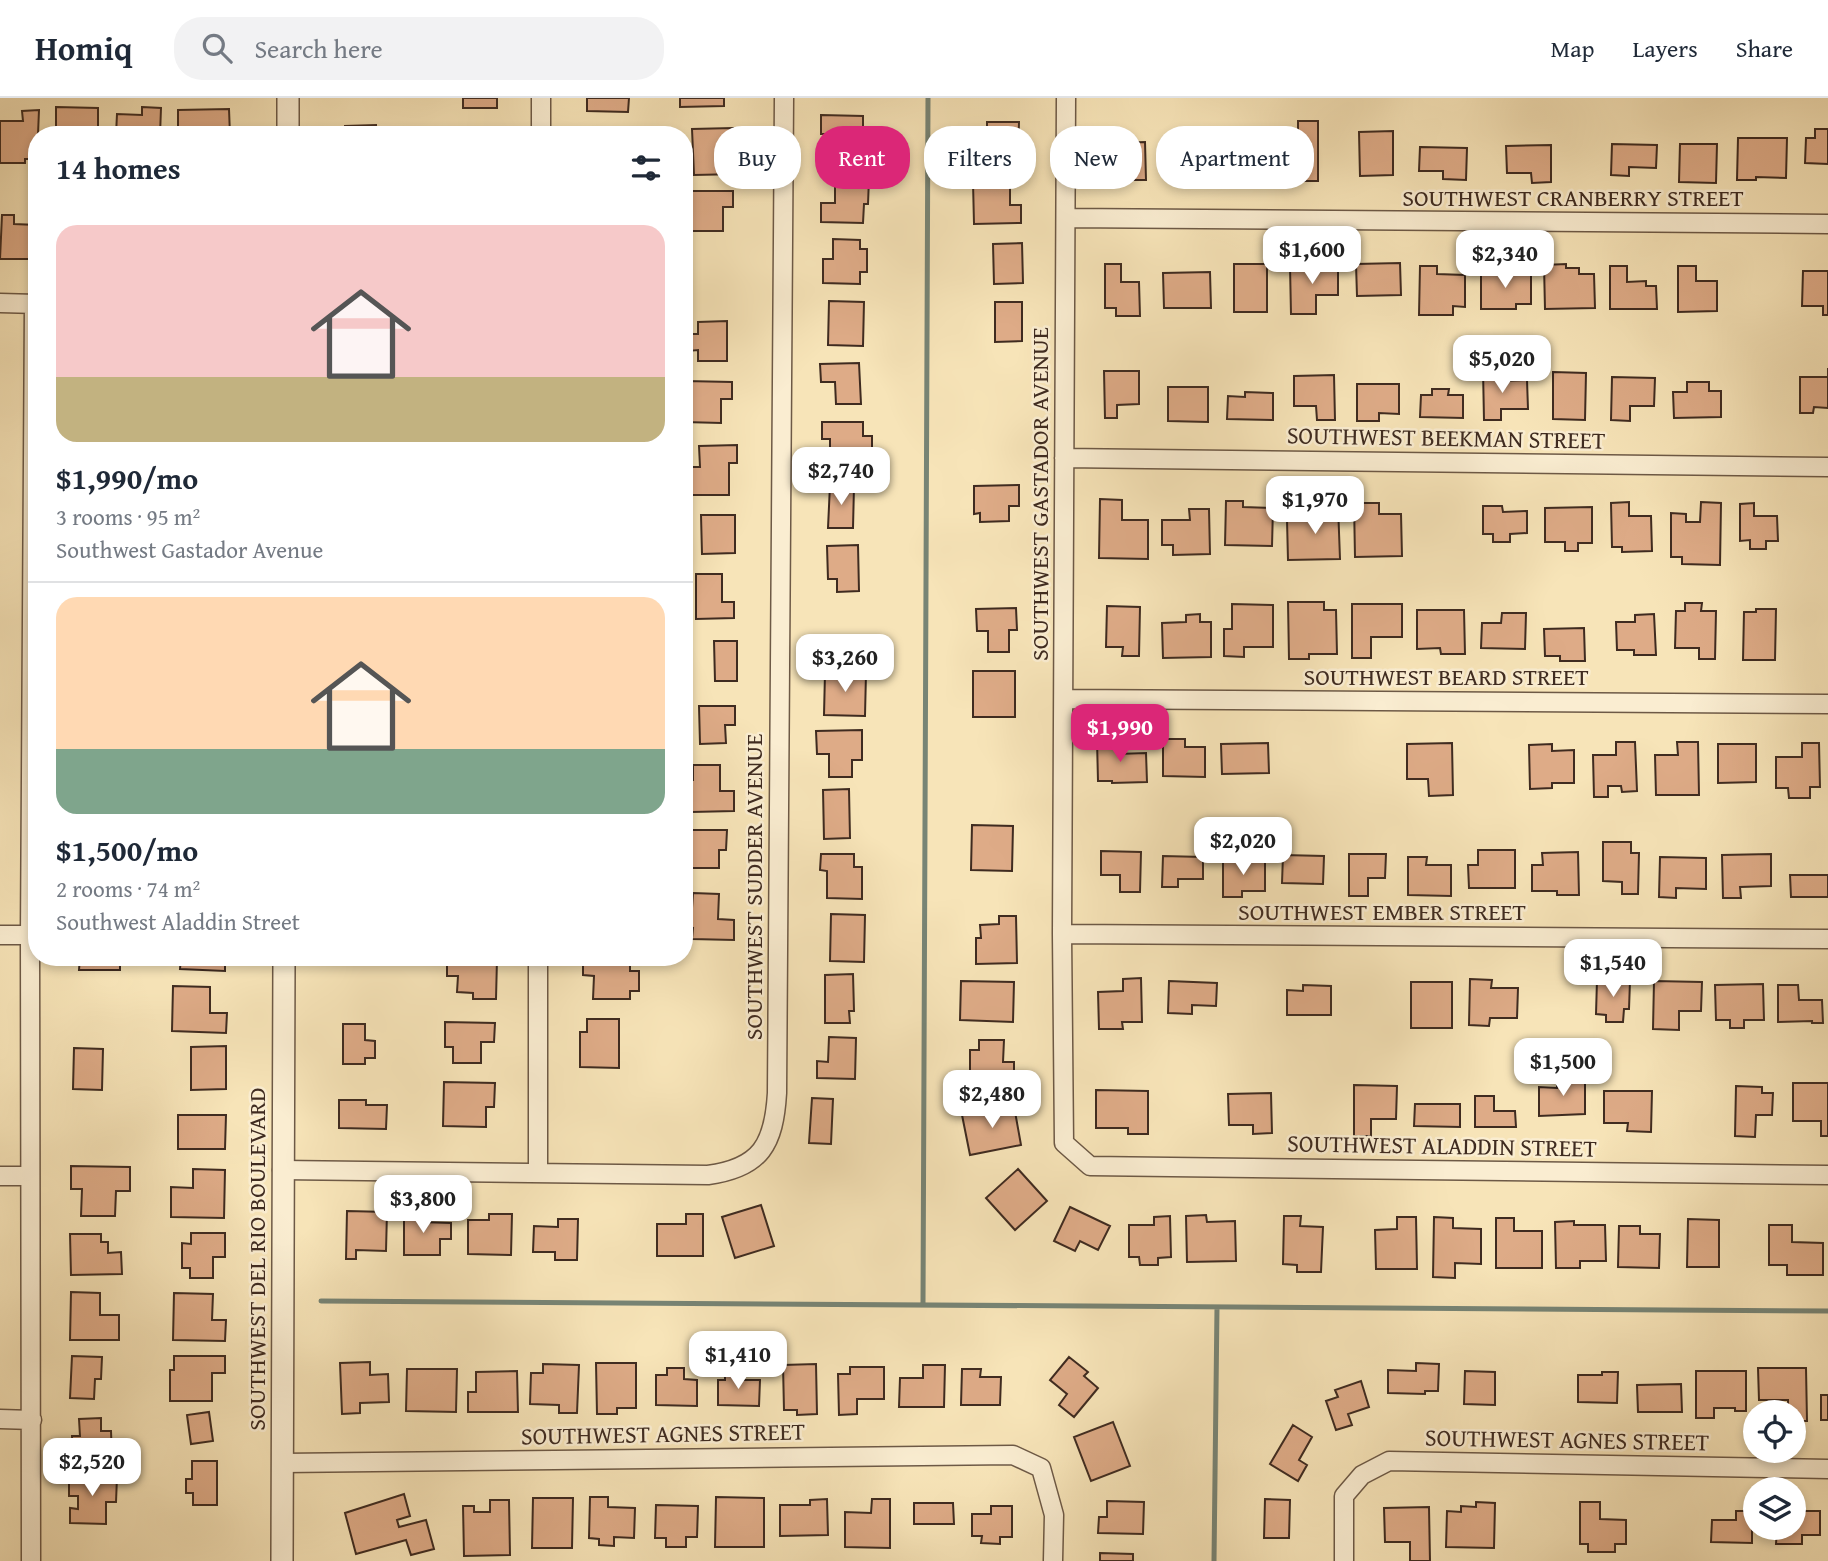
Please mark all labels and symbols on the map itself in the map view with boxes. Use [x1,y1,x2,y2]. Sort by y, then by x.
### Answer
street label: SOUTHWEST CRANBERRY STREET [1402,180,1744,215]
pin: $1,600 [1255,226,1369,286]
pin: $2,340 [1448,230,1562,290]
street label: SOUTHWEST GASTADOR AVENUE [1022,327,1057,661]
pin: $5,020 [1445,336,1559,395]
street label: SOUTHWEST BEEKMAN STREET [1286,417,1606,458]
pin: $2,740 [784,448,898,507]
pin: $1,970 [1258,476,1372,536]
pin: $3,260 [788,634,902,694]
street label: SOUTHWEST BEARD STREET [1303,659,1589,694]
pin: $1,990 [1063,704,1177,764]
street label: SOUTHWEST SUDDER AVENUE [736,734,771,1040]
pin: $2,020 [1186,818,1300,877]
street label: SOUTHWEST EMBER STREET [1238,894,1526,929]
pin: $1,540 [1556,940,1670,999]
pin: $1,500 [1506,1038,1620,1098]
pin: $2,480 [935,1070,1049,1130]
street label: SOUTHWEST DEL RIO BOULEVARD [239,1087,274,1431]
street label: SOUTHWEST ALADDIN STREET [1287,1125,1597,1166]
pin: $3,800 [366,1176,480,1235]
pin: $1,410 [681,1332,795,1391]
street label: SOUTHWEST AGNES STREET [521,1414,805,1453]
street label: SOUTHWEST AGNES STREET [1425,1420,1709,1459]
pin: $2,520 [35,1438,149,1498]

